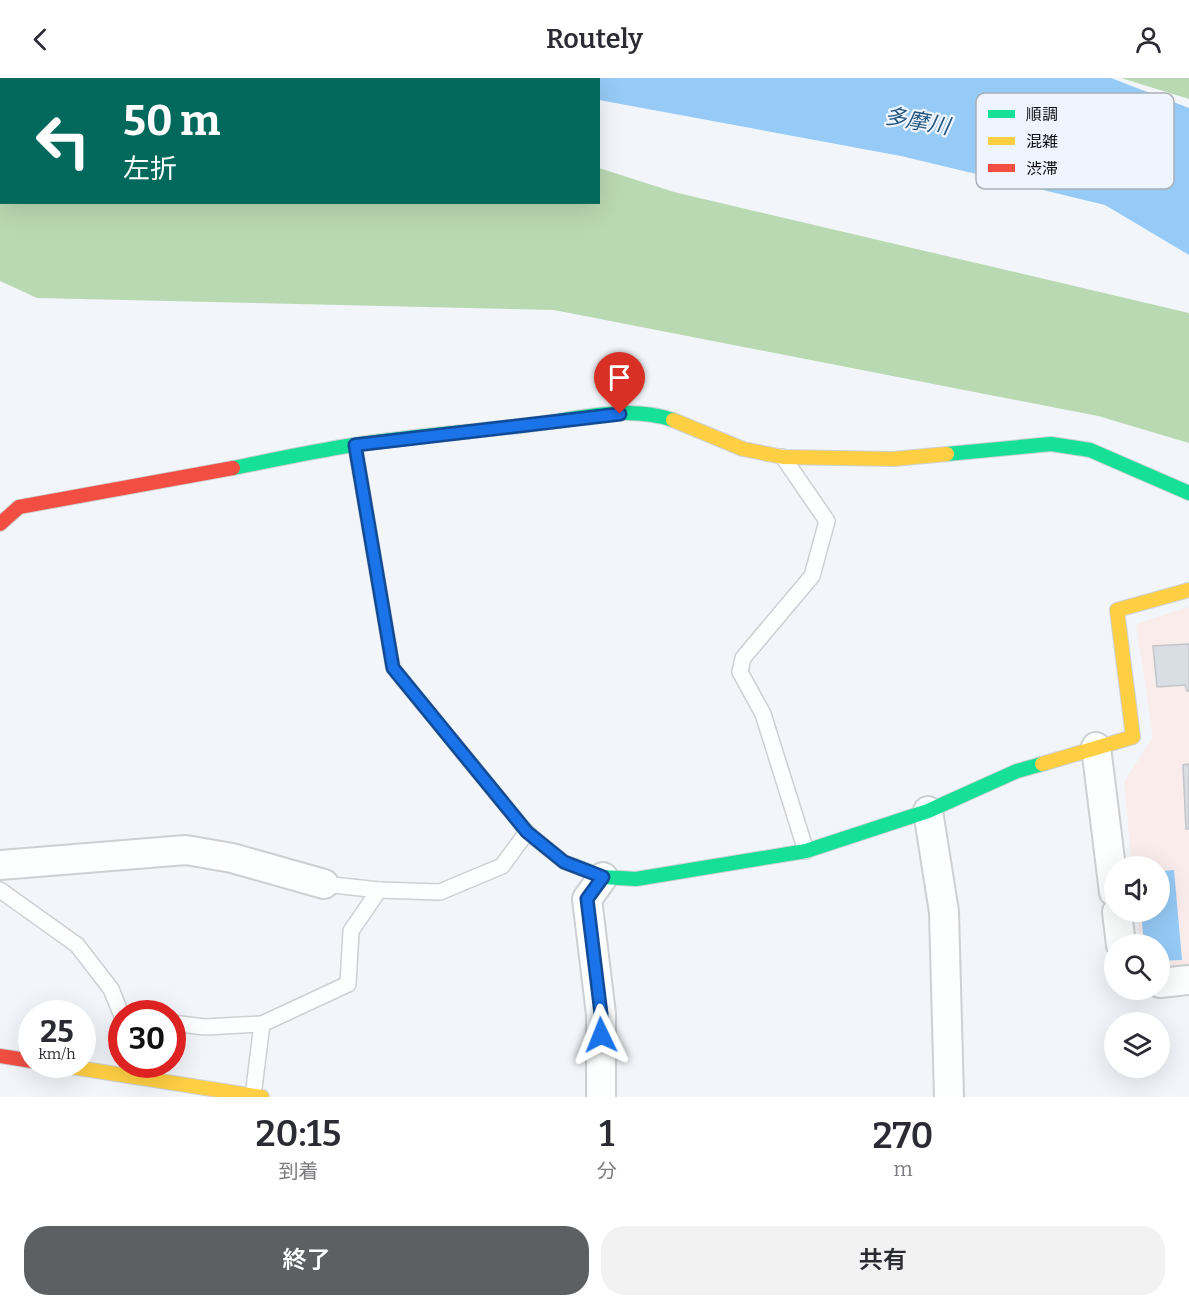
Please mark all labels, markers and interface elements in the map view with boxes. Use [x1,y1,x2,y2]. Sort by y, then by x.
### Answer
icon: back [24,23,57,56]
text: Routely [546,23,643,55]
icon: person [1132,23,1165,56]
legend [976,93,1174,189]
text: 50 m [123,96,220,146]
icon: left [24,102,102,180]
water label: 多摩川 [882,102,954,140]
text: 順調 [1026,105,1058,124]
text: 混雑 [1026,132,1058,151]
text: 左折 [123,153,177,185]
text: 渋滞 [1026,159,1058,178]
pin [594,352,645,414]
icon: arrive [603,361,636,394]
map controls [1104,856,1170,1078]
button: sound [1104,856,1170,922]
button: search [1104,934,1170,1000]
speed limit sign: 30 [108,1000,186,1078]
position arrow [569,1003,633,1067]
button: layers [1104,1012,1170,1078]
text: 25 [40,1014,74,1050]
text: km/h [38,1045,76,1063]
text: 20:15 [256,1112,341,1156]
text: 1 [599,1112,615,1156]
text: 270 [872,1114,933,1158]
text: m [893,1157,912,1181]
text: 到着 [278,1159,318,1183]
text: 分 [597,1159,617,1183]
button: 終了 [24,1226,589,1295]
button: 共有 [601,1226,1165,1295]

